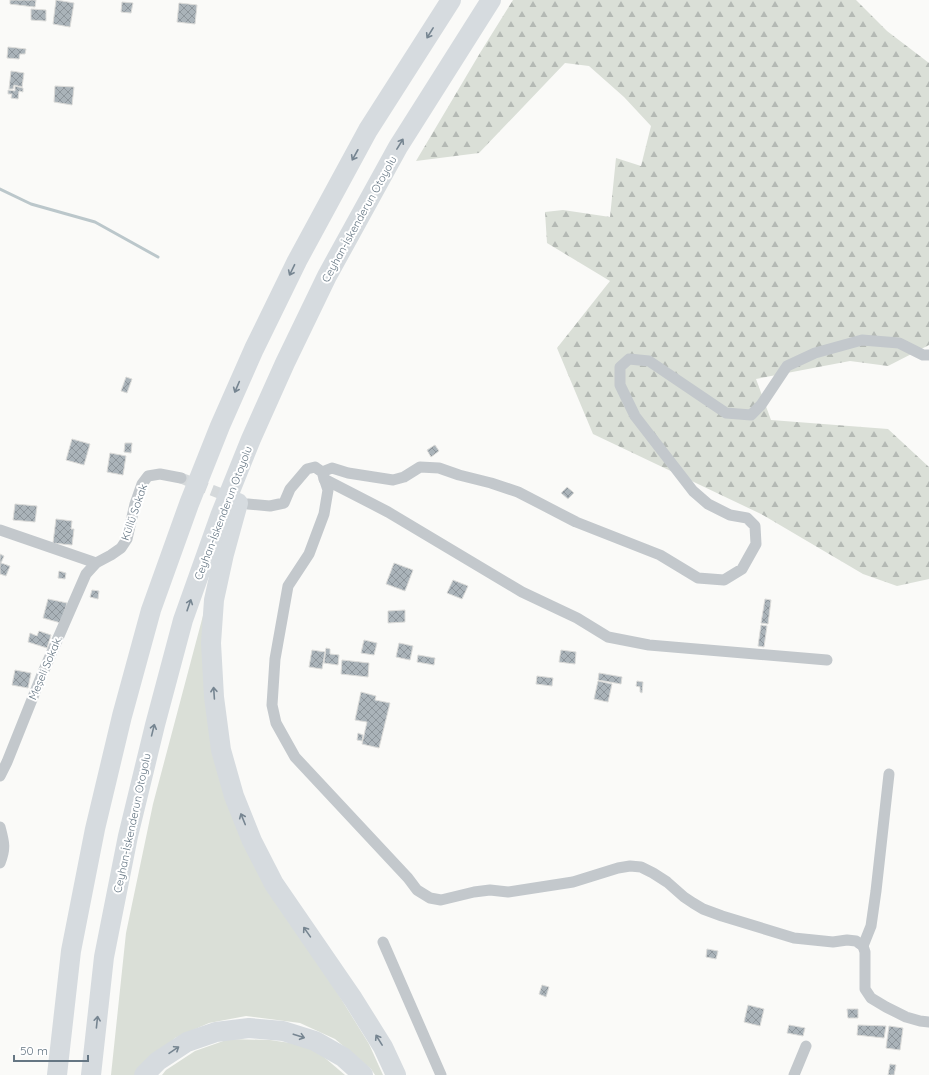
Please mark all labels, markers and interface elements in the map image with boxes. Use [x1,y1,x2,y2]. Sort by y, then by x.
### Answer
one-way arrow [426,27,434,39]
one-way arrow [396,139,404,150]
one-way arrow [350,149,358,161]
street label: Ceyhan-İskenderun Otoyolu [318,153,400,285]
one-way arrow [288,263,295,275]
one-way arrow [233,381,240,393]
street label: Ceyhan-İskenderun Otoyolu [191,444,255,582]
street label: Küllü Sokak [118,482,150,542]
one-way arrow [186,599,193,612]
street label: Meşeli Sokak. [25,634,65,702]
one-way arrow [210,687,217,700]
one-way arrow [150,724,158,737]
street label: Ceyhan-İskenderun Otoyolu [110,752,154,894]
one-way arrow [239,814,246,826]
one-way arrow [303,926,311,937]
one-way arrow [93,1016,101,1029]
one-way arrow [292,1033,305,1040]
one-way arrow [374,1034,382,1046]
scale bar [14,1037,88,1063]
text: 50 m [20,1043,48,1058]
one-way arrow [168,1046,179,1054]

